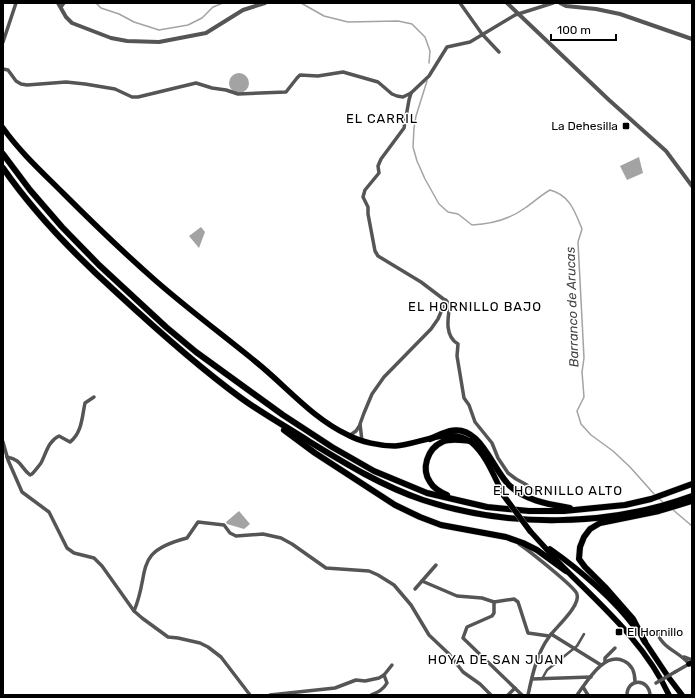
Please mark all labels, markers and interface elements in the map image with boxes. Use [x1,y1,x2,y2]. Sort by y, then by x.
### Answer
scale bar [551,16,616,42]
text: 100 m [557,23,591,37]
district label: EL CARRIL [346,111,418,126]
place label: La Dehesilla [551,119,618,133]
marker: La Dehesilla [621,121,631,131]
water label: Barranco de Arucas [562,246,582,367]
district label: EL HORNILLO BAJO [408,299,542,314]
district label: EL HORNILLO ALTO [493,483,623,498]
place label: El Hornillo [627,625,683,639]
marker: El Hornillo [614,627,624,637]
district label: HOYA DE SAN JUAN [428,652,564,667]

